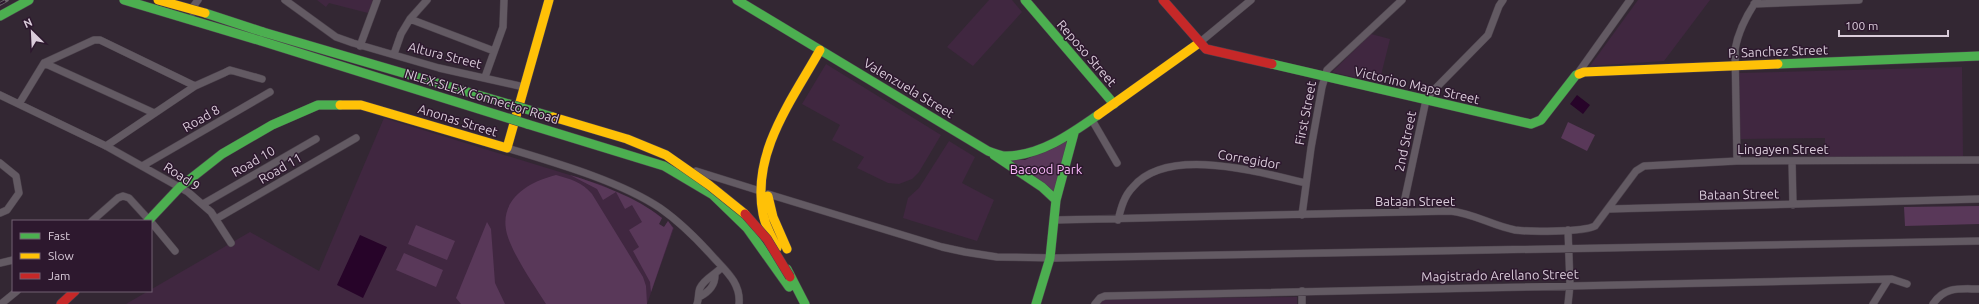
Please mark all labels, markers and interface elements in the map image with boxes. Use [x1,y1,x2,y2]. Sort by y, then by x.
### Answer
north arrow [12,12,52,52]
scale bar [1839,12,1948,38]
text: N [22,16,34,30]
street label: Reposo Street [1054,17,1120,89]
text: 100 m [1845,19,1878,32]
street label: Altura Street [407,39,483,71]
street label: P. Sanchez Street [1728,42,1828,60]
street label: Valenzuela Street [861,56,957,120]
street label: Victorino Mapa Street [1353,64,1481,106]
street label: NLEX-SLEX Connector Road [403,66,561,126]
street label: First Street [1292,80,1318,146]
street label: Anonas Street [417,101,499,139]
street label: Road 8 [180,102,222,134]
street label: 2nd Street [1392,109,1418,173]
street label: Lingayen Street [1737,142,1829,156]
street label: Road 10 [229,143,277,179]
street label: Corregidor [1217,147,1281,171]
street label: Road 11 [256,150,304,186]
street label: Road 9 [161,159,203,193]
park label: Bacood Park [1010,162,1083,176]
street label: Bataan Street [1699,186,1779,202]
street label: Bataan Street [1375,194,1455,208]
legend [12,220,152,292]
text: Fast [48,229,70,242]
text: Slow [48,249,74,262]
street label: Magistrado Arellano Street [1421,267,1579,283]
text: Jam [48,269,70,282]

